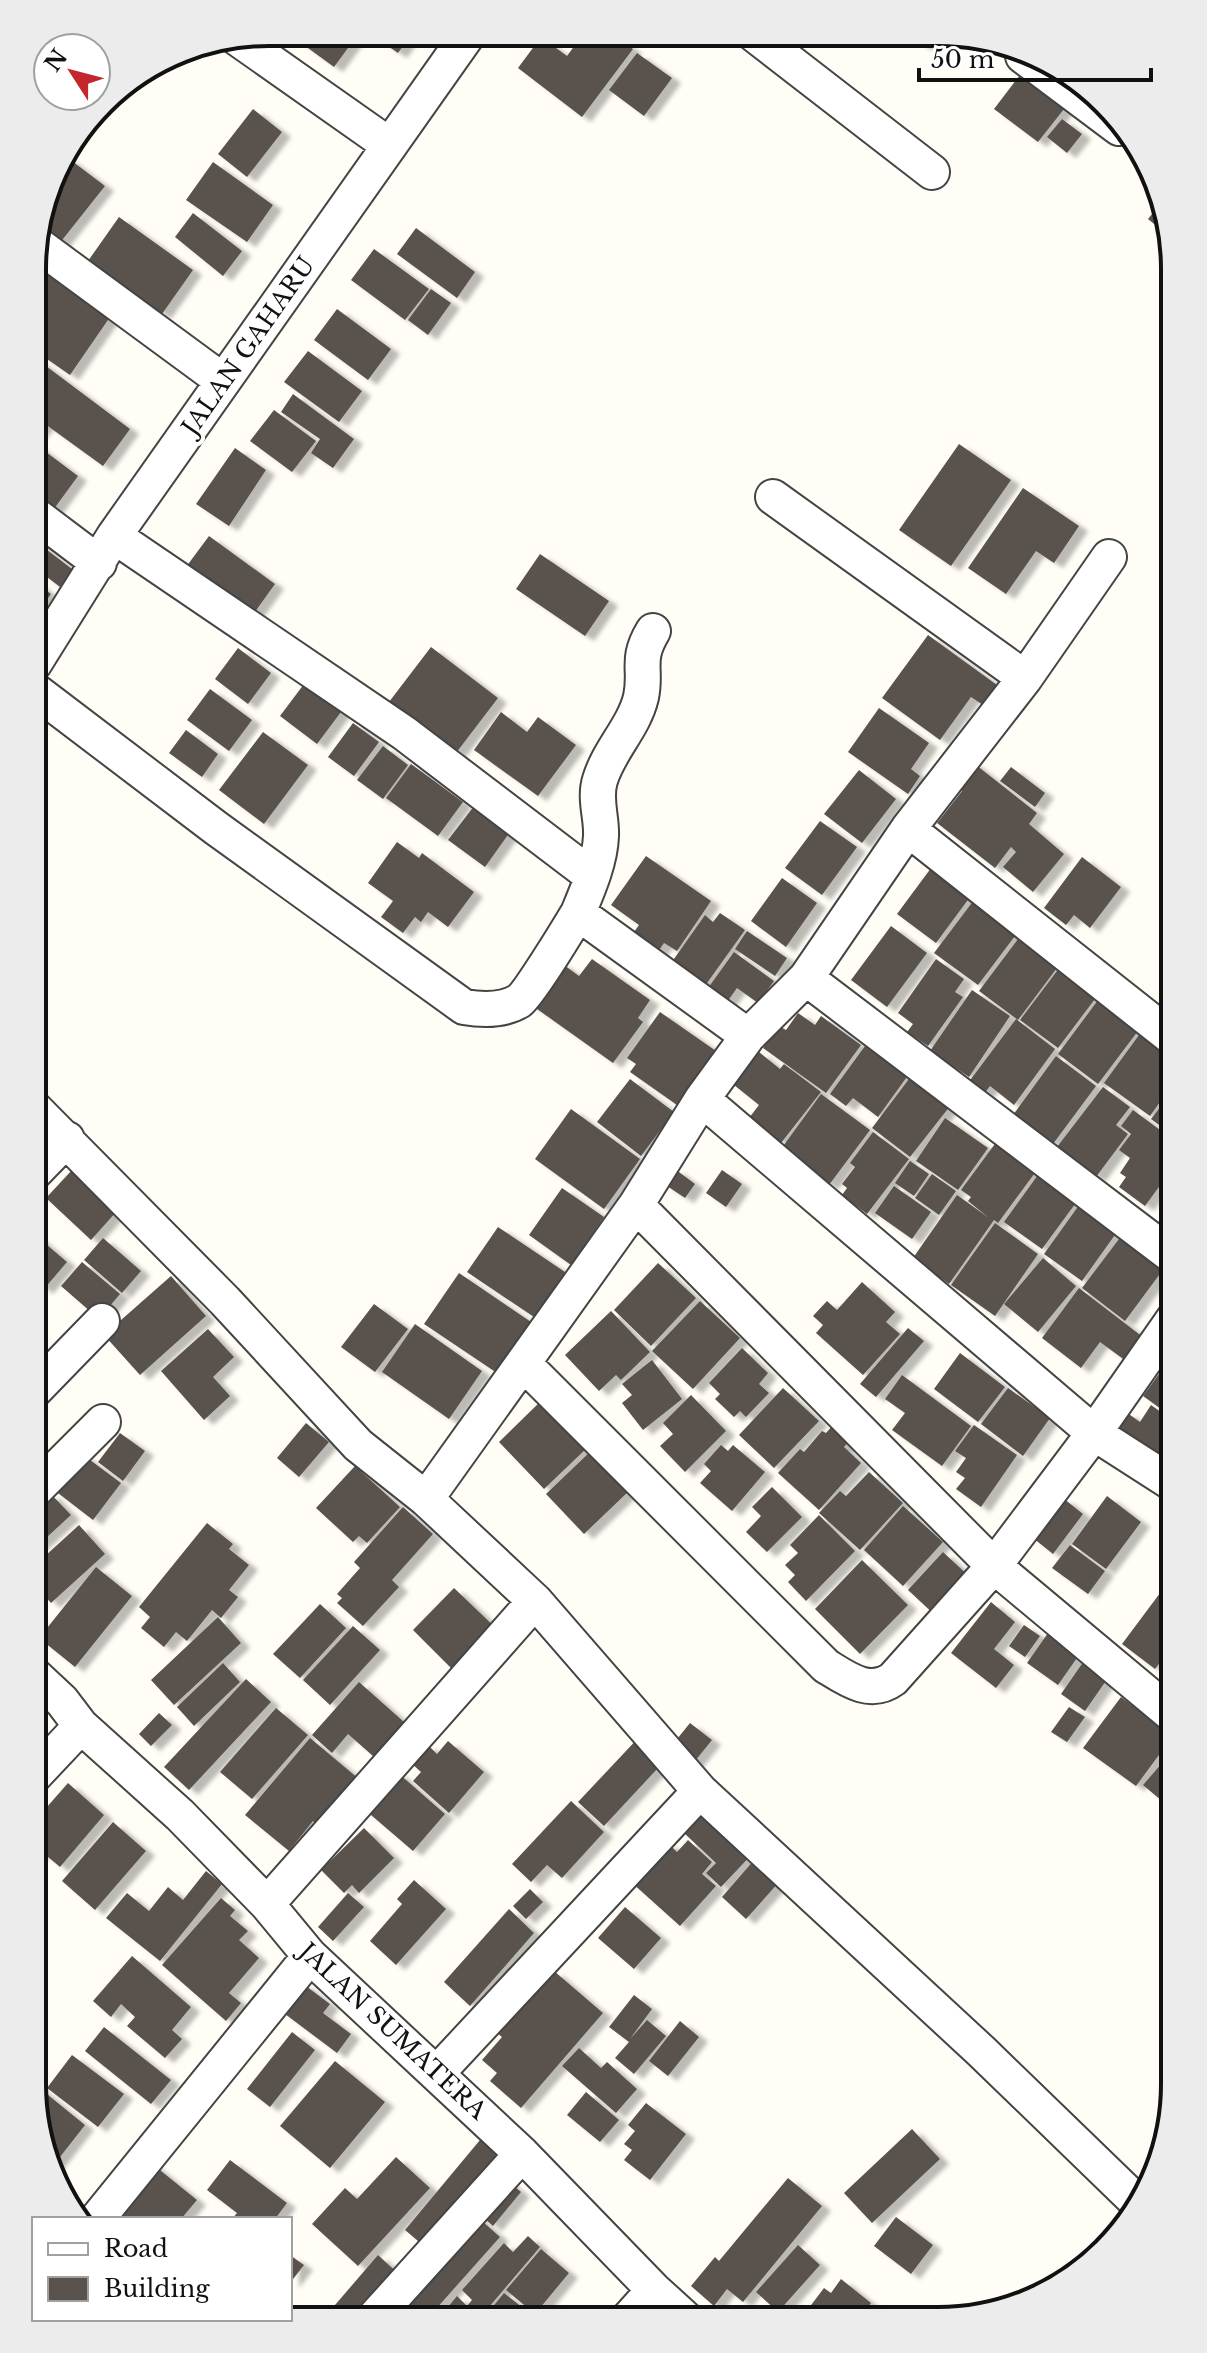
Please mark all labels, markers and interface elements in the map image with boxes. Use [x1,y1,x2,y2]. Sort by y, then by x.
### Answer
north arrow [32,32,112,112]
scale bar [919,32,1151,82]
text: N [39,44,73,77]
text: 50 m [931,45,995,74]
street label: JALAN GAHARU [174,251,320,443]
street label: JALAN SUMATERA [291,1935,493,2126]
legend [32,2217,292,2321]
text: Road [104,2234,168,2263]
text: Building [104,2274,210,2303]

